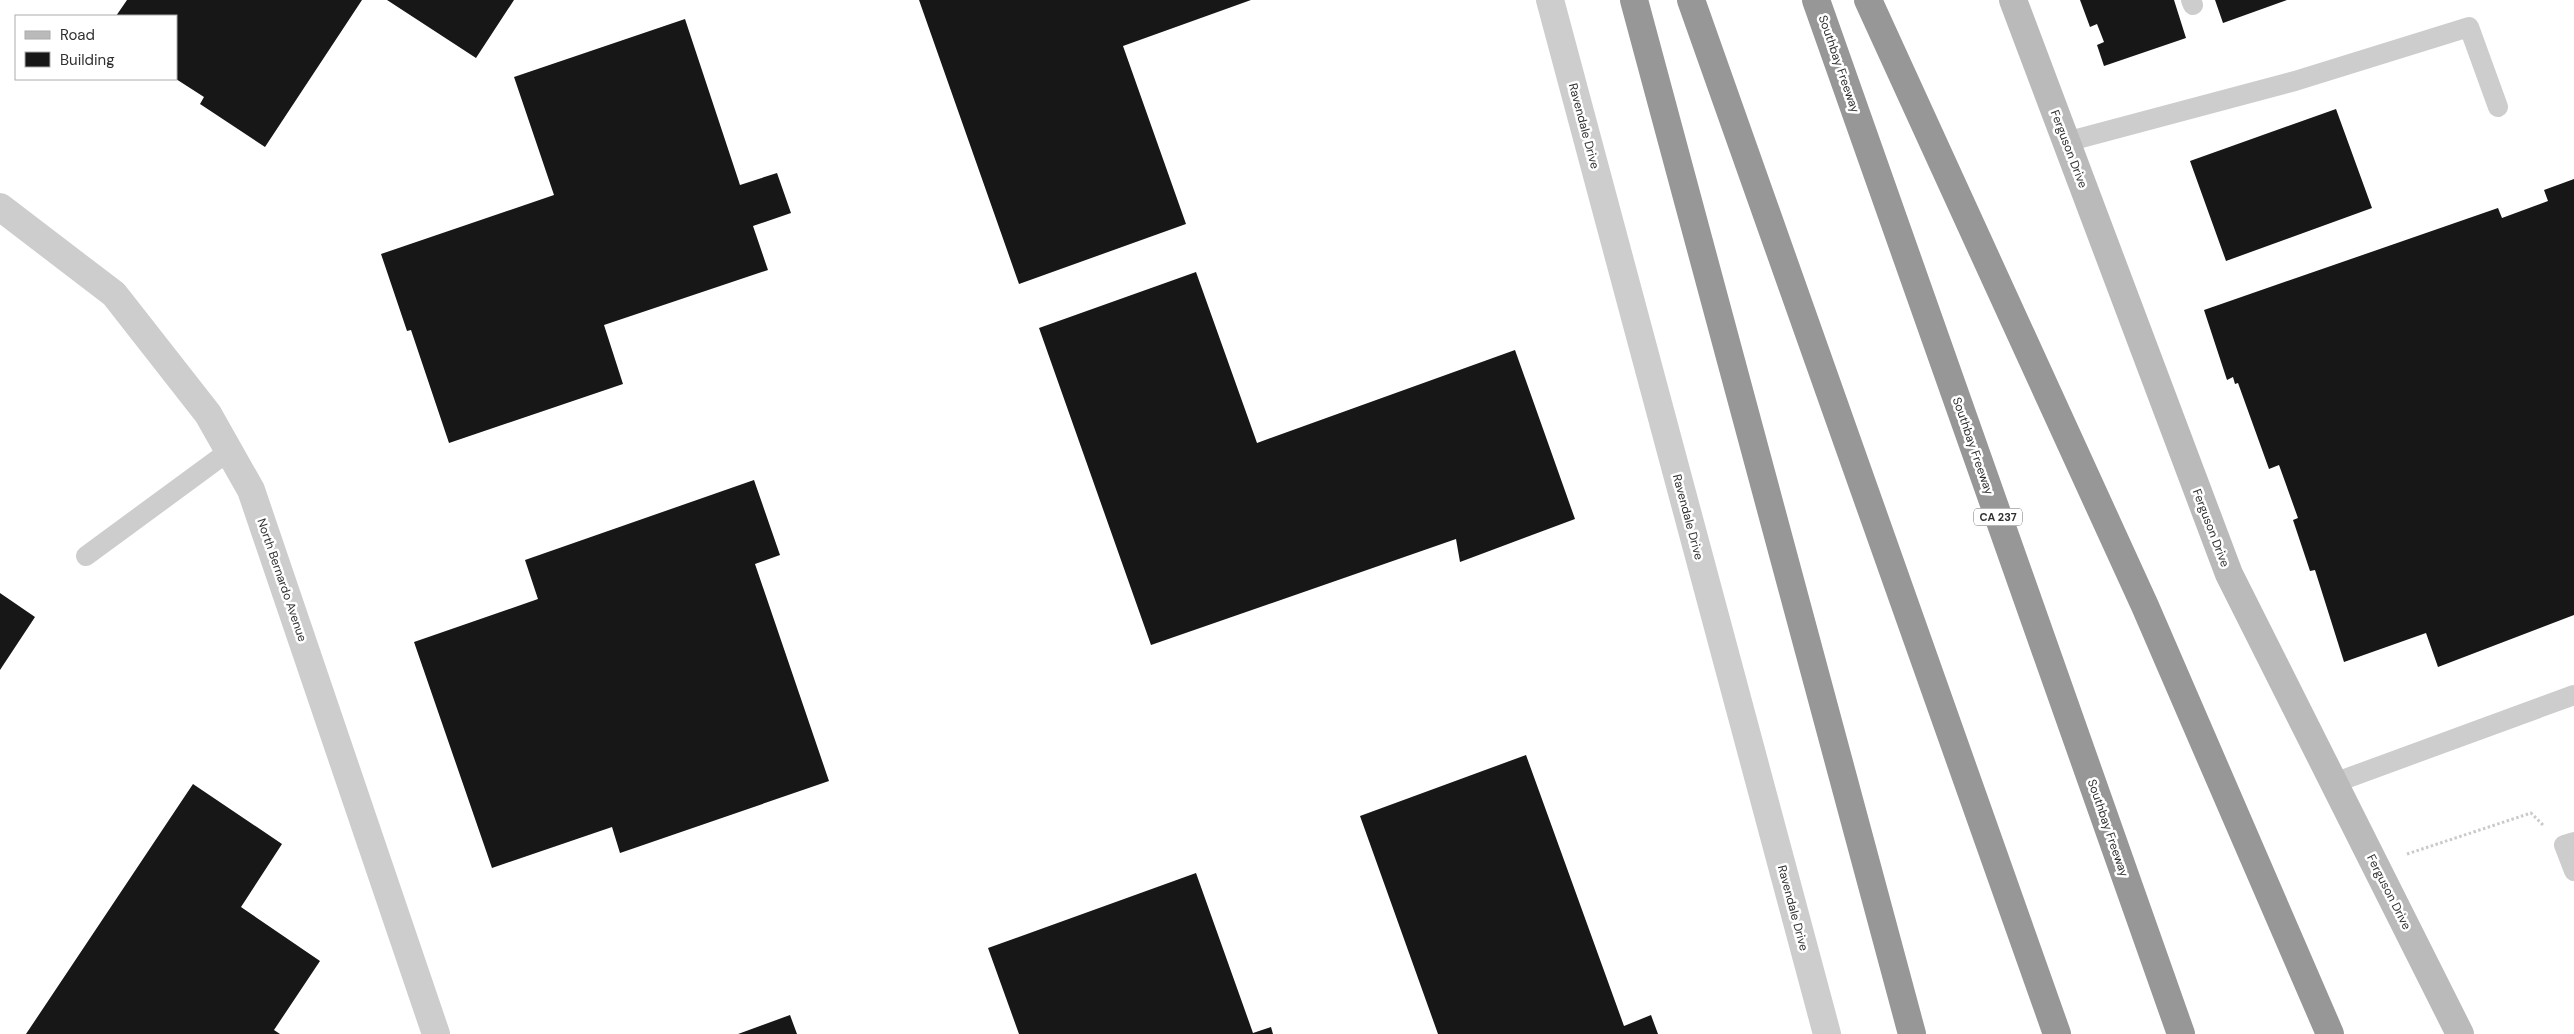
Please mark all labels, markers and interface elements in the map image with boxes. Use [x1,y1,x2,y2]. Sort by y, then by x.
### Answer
street label: Southbay Freeway [1815,13,1863,115]
legend [15,15,178,80]
text: Road [60,25,95,45]
text: Building [60,50,115,70]
street label: Ravendale Drive [1565,81,1603,171]
street label: Ferguson Drive [2047,108,2091,191]
street label: Southbay Freeway [1949,395,1997,497]
street label: Ravendale Drive [1669,472,1707,562]
street label: Ferguson Drive [2189,487,2233,570]
road number: CA 237 [1974,508,2022,526]
street label: North Bernardo Avenue [253,516,311,644]
street label: Southbay Freeway [2084,777,2132,879]
street label: Ferguson Drive [2363,852,2415,933]
street label: Ravendale Drive [1774,863,1812,953]

